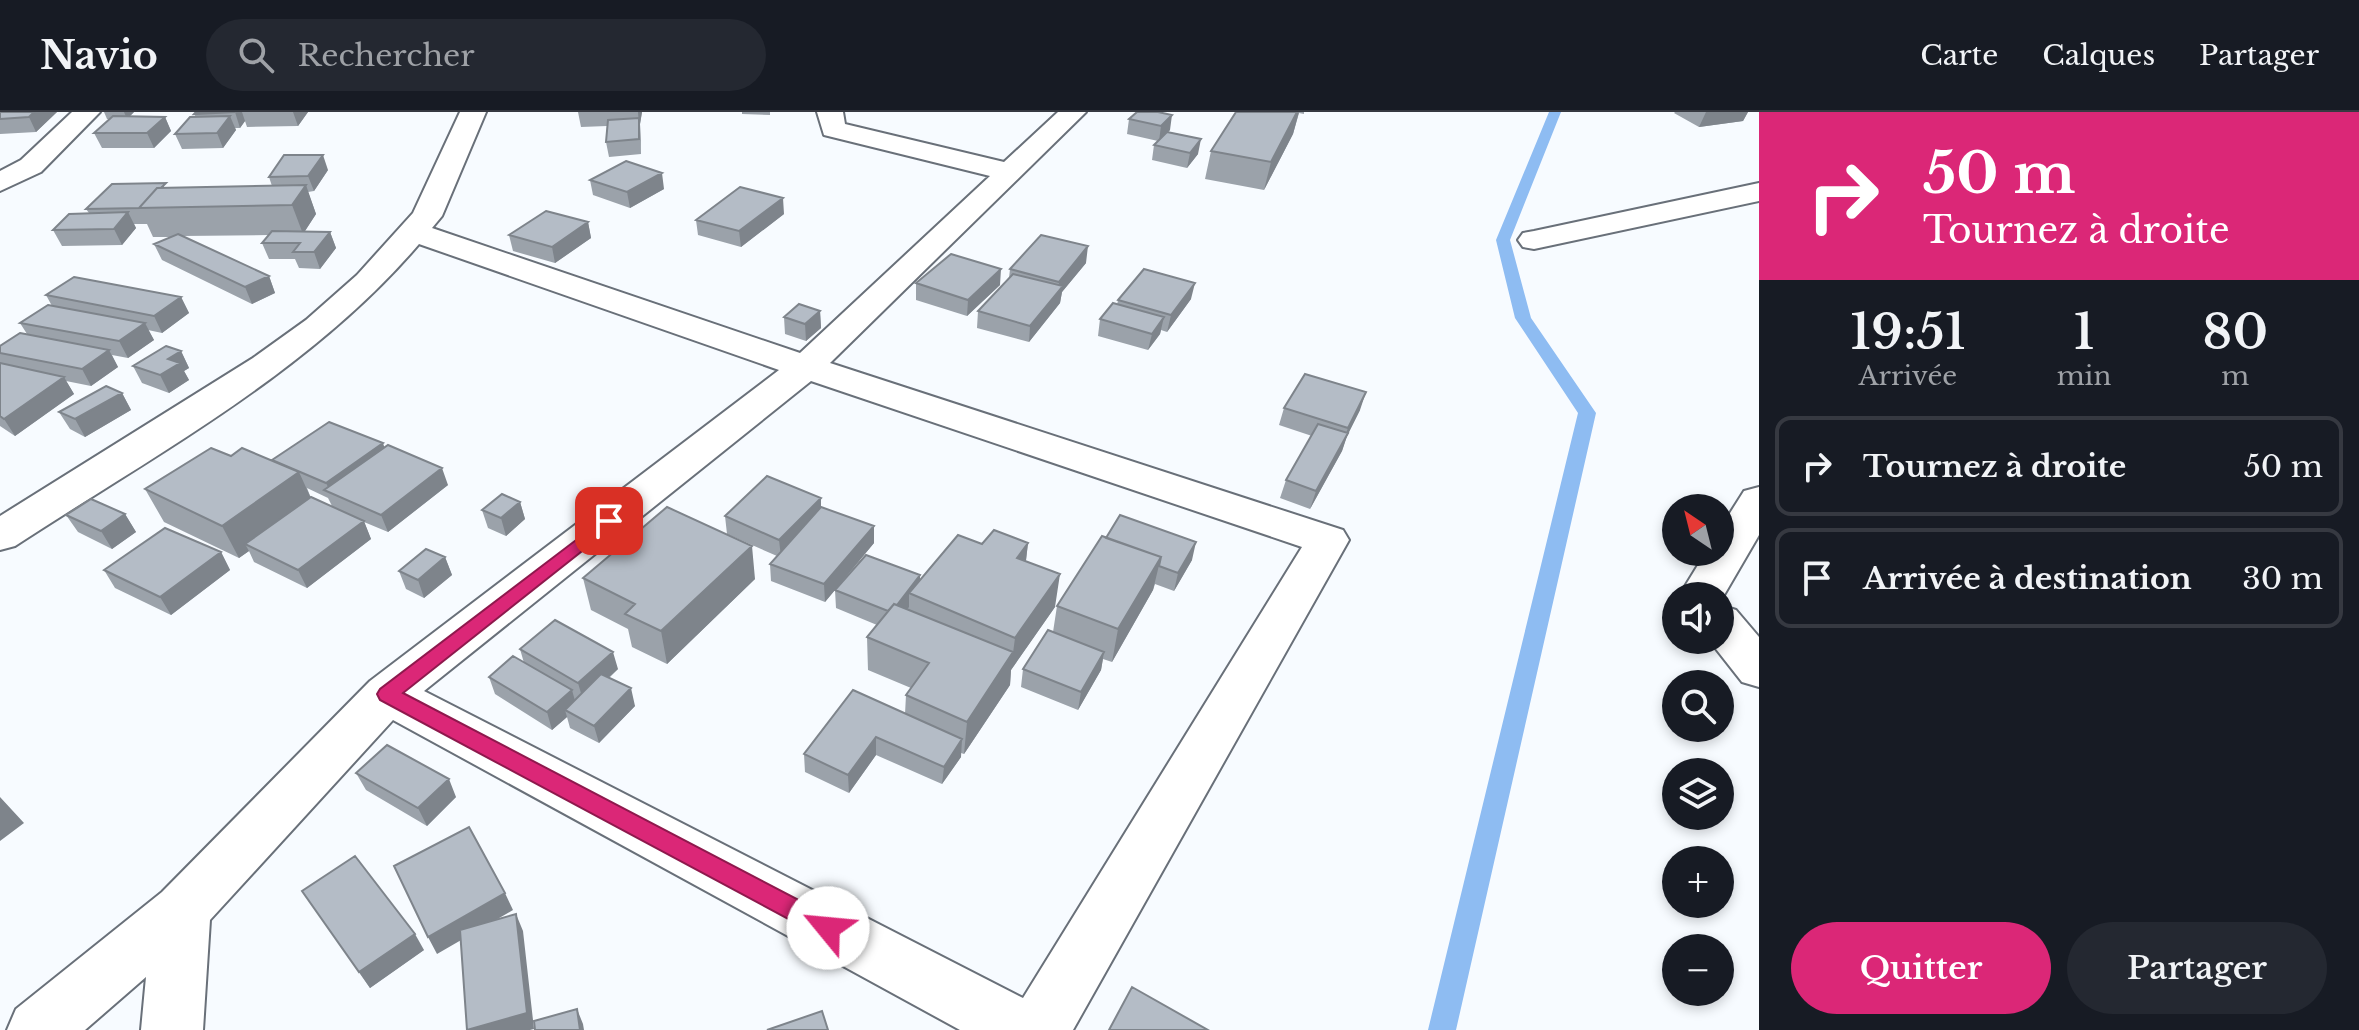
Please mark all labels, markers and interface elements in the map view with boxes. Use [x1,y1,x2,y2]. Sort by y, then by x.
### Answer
search box [206,19,766,91]
text: Navio [40,32,158,79]
icon: search [234,33,278,77]
text: Rechercher [298,37,475,74]
text: Carte [1920,38,1998,73]
text: Calques [2042,38,2155,73]
text: Partager [2199,38,2319,73]
text: 50 m [1923,139,2075,208]
icon: right [1791,144,1895,248]
text: Tournez à droite [1923,208,2230,253]
text: 19:51 [1850,302,1966,362]
text: 1 [2073,302,2095,362]
text: 80 [2202,302,2268,362]
text: Arrivée [1858,360,1957,392]
text: min [2057,360,2111,392]
text: m [2221,360,2249,392]
icon: right [1795,444,1839,488]
text: Tournez à droite [1863,448,2126,485]
text: 50 m [2244,448,2323,485]
pin [575,487,643,555]
north arrow [1662,494,1734,566]
map controls [1662,494,1734,1006]
icon: arrive [587,499,631,543]
icon: arrive [1795,556,1839,600]
text: Arrivée à destination [1863,560,2192,597]
text: 30 m [2242,560,2323,597]
button: sound [1662,582,1734,654]
button: search [1662,670,1734,742]
button: layers [1662,758,1734,830]
button: + [1662,846,1734,918]
position arrow [786,886,870,970]
button: Quitter [1791,922,2051,1014]
button: Partager [2067,922,2327,1014]
button: − [1662,934,1734,1006]

